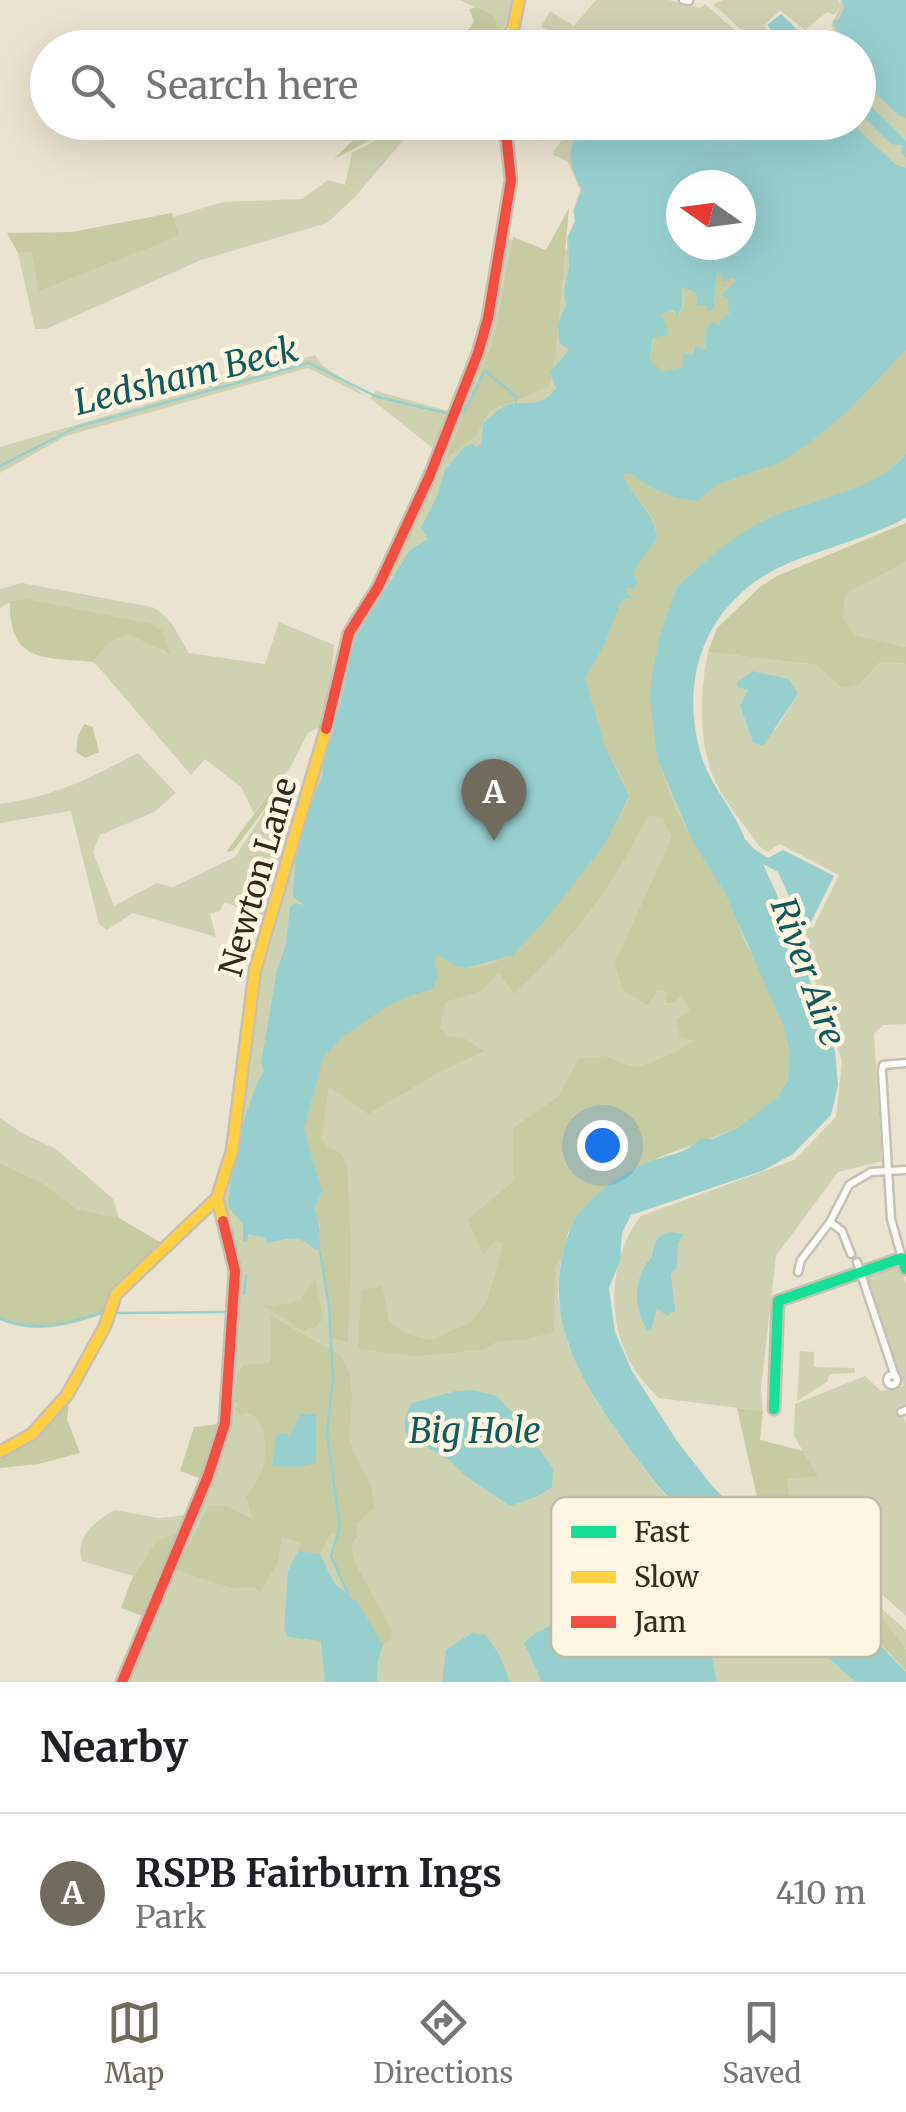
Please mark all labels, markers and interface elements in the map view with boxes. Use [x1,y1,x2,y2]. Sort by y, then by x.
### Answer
search box [30,30,876,140]
icon: search [65,58,120,113]
text: Search here [145,62,358,109]
north arrow [666,170,756,260]
water label: Ledsham Beck [70,327,302,425]
pin: A [462,758,526,841]
street label: Newton Lane [211,773,305,981]
water label: River Aire [761,892,855,1052]
your location [577,1120,628,1171]
water label: Big Hole [409,1409,541,1453]
legend [551,1497,881,1657]
text: Fast [634,1514,690,1550]
text: Slow [634,1559,699,1595]
text: Jam [633,1604,687,1640]
text: Nearby [40,1721,188,1773]
text: RSPB Fairburn Ings [135,1850,502,1897]
text: A [61,1873,84,1913]
text: 410 m [776,1873,866,1913]
text: Park [135,1897,206,1937]
tab: Map [104,1995,164,2091]
tab: Directions [373,1995,513,2091]
tab: Saved [722,1995,801,2091]

